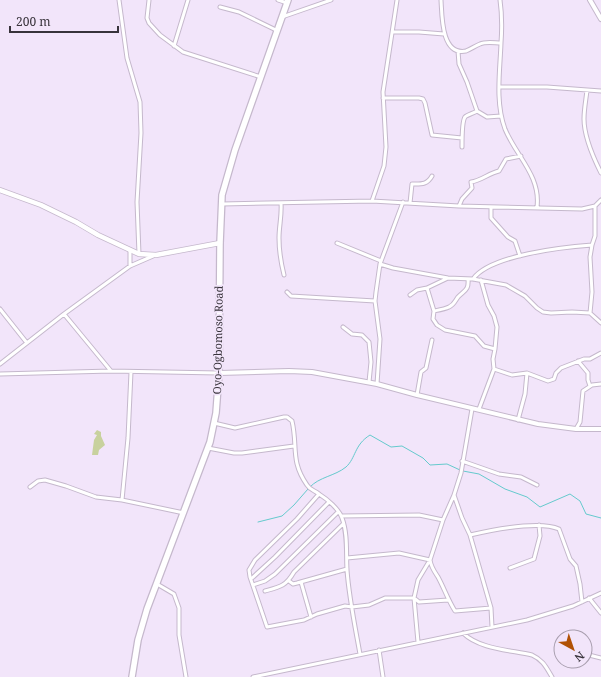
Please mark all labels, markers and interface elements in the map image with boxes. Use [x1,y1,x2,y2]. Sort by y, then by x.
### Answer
scale bar [10,8,118,34]
text: 200 m [16,13,51,30]
street label: Oyo-Ogbomoso Road [209,285,226,394]
north arrow [553,629,593,669]
text: N [571,649,588,666]

